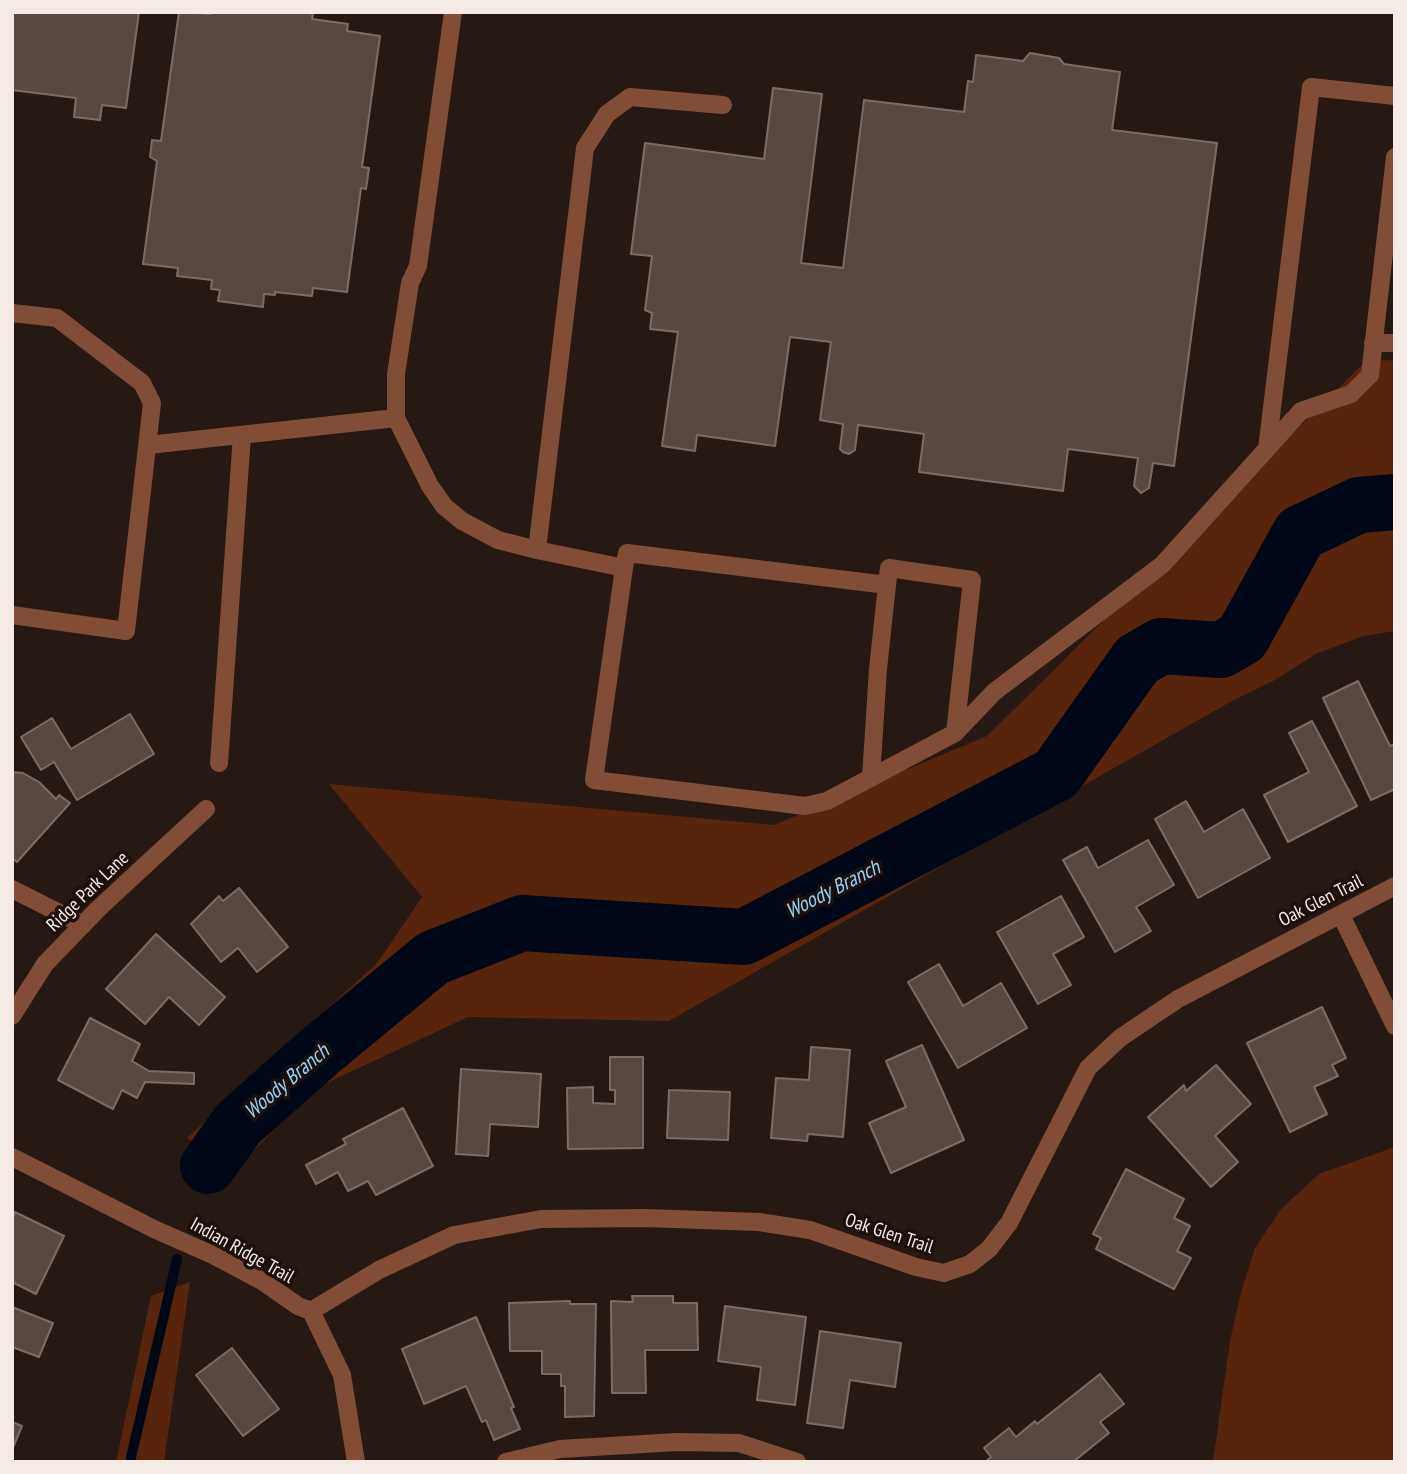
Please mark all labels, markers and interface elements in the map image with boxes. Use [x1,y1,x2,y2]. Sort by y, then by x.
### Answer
street label: Ridge Park Lane [42,847,134,937]
water label: Woody Branch [781,855,885,925]
street label: Oak Glen Trail [1275,870,1367,932]
water label: Woody Branch [239,1039,335,1125]
street label: Oak Glen Trail [842,1209,936,1259]
street label: Indian Ridge Trail [186,1213,298,1289]

